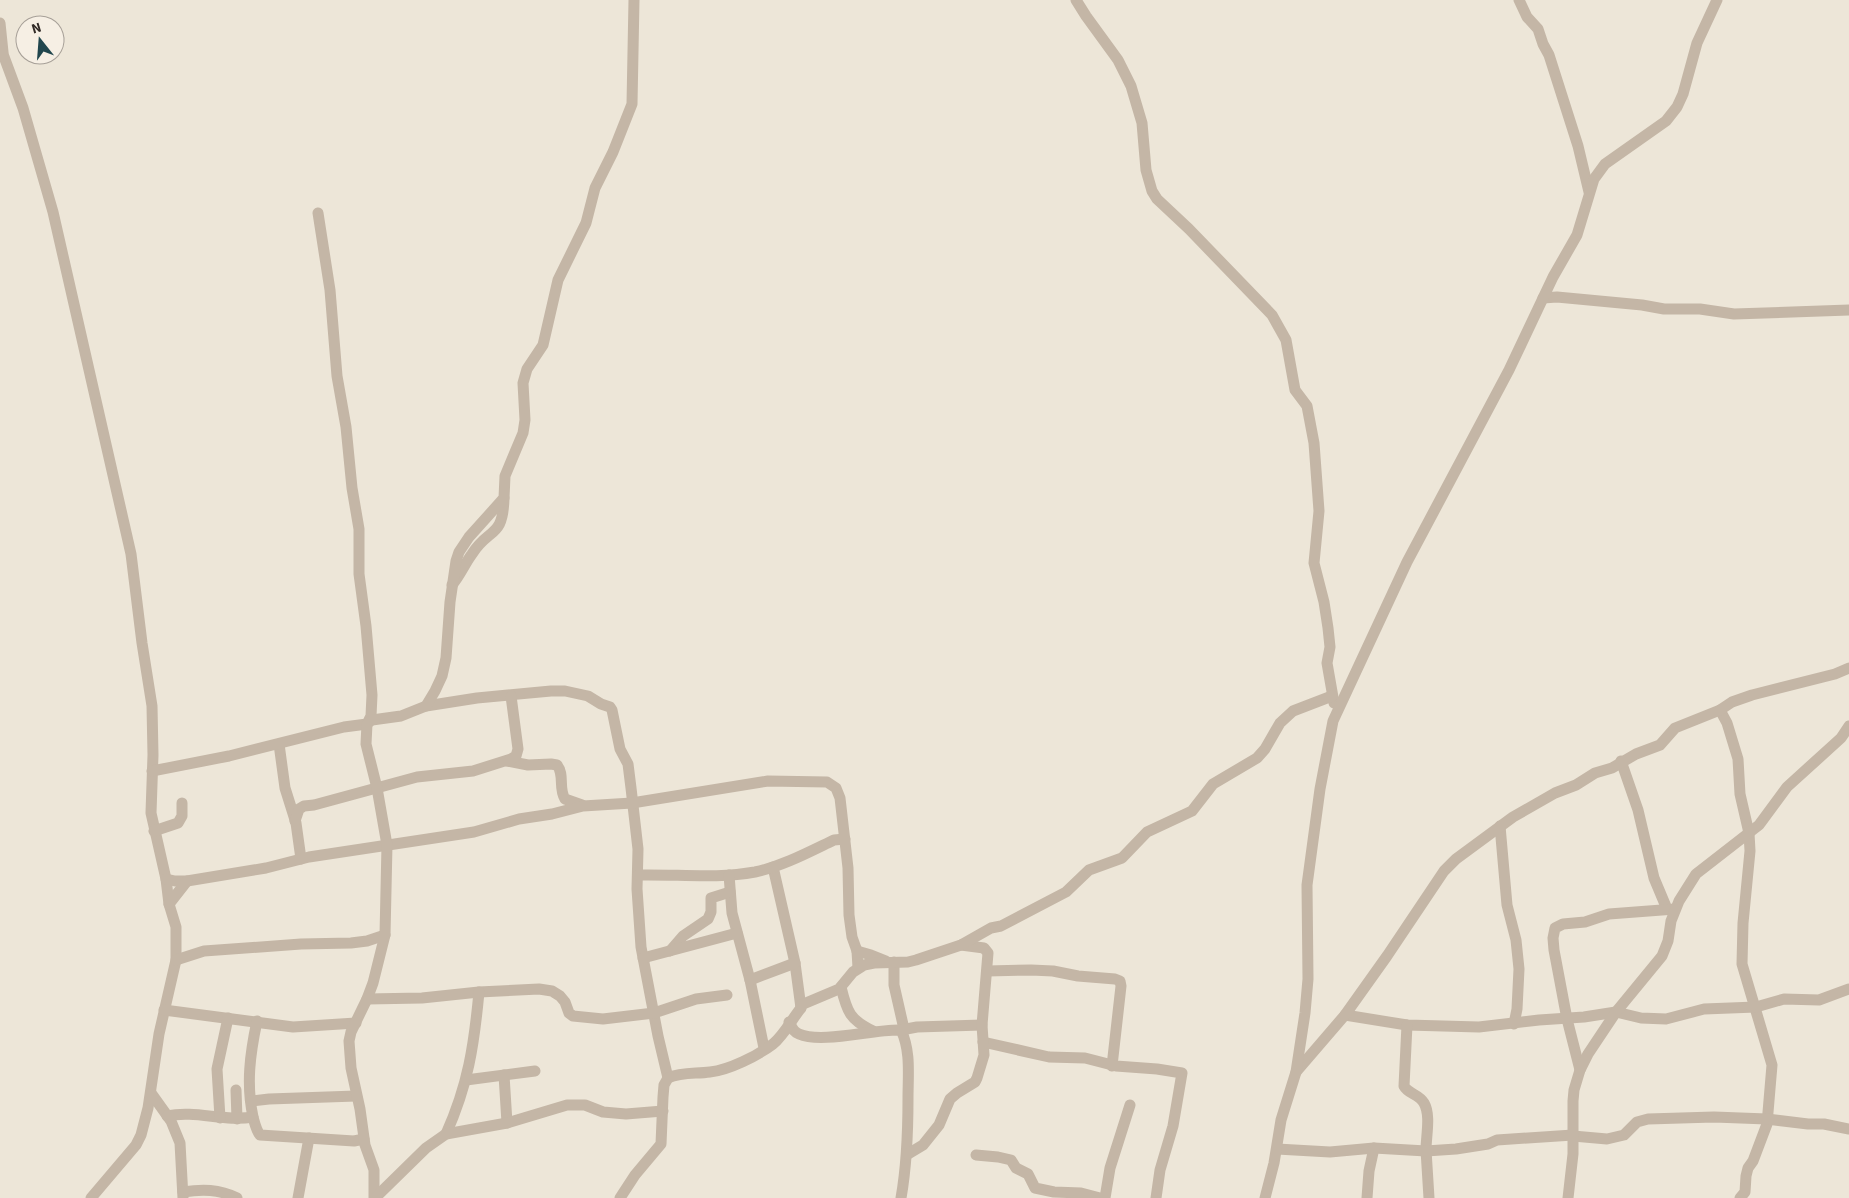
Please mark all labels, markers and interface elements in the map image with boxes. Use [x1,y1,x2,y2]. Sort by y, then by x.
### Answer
north arrow [15,15,65,65]
text: N [29,18,44,39]

